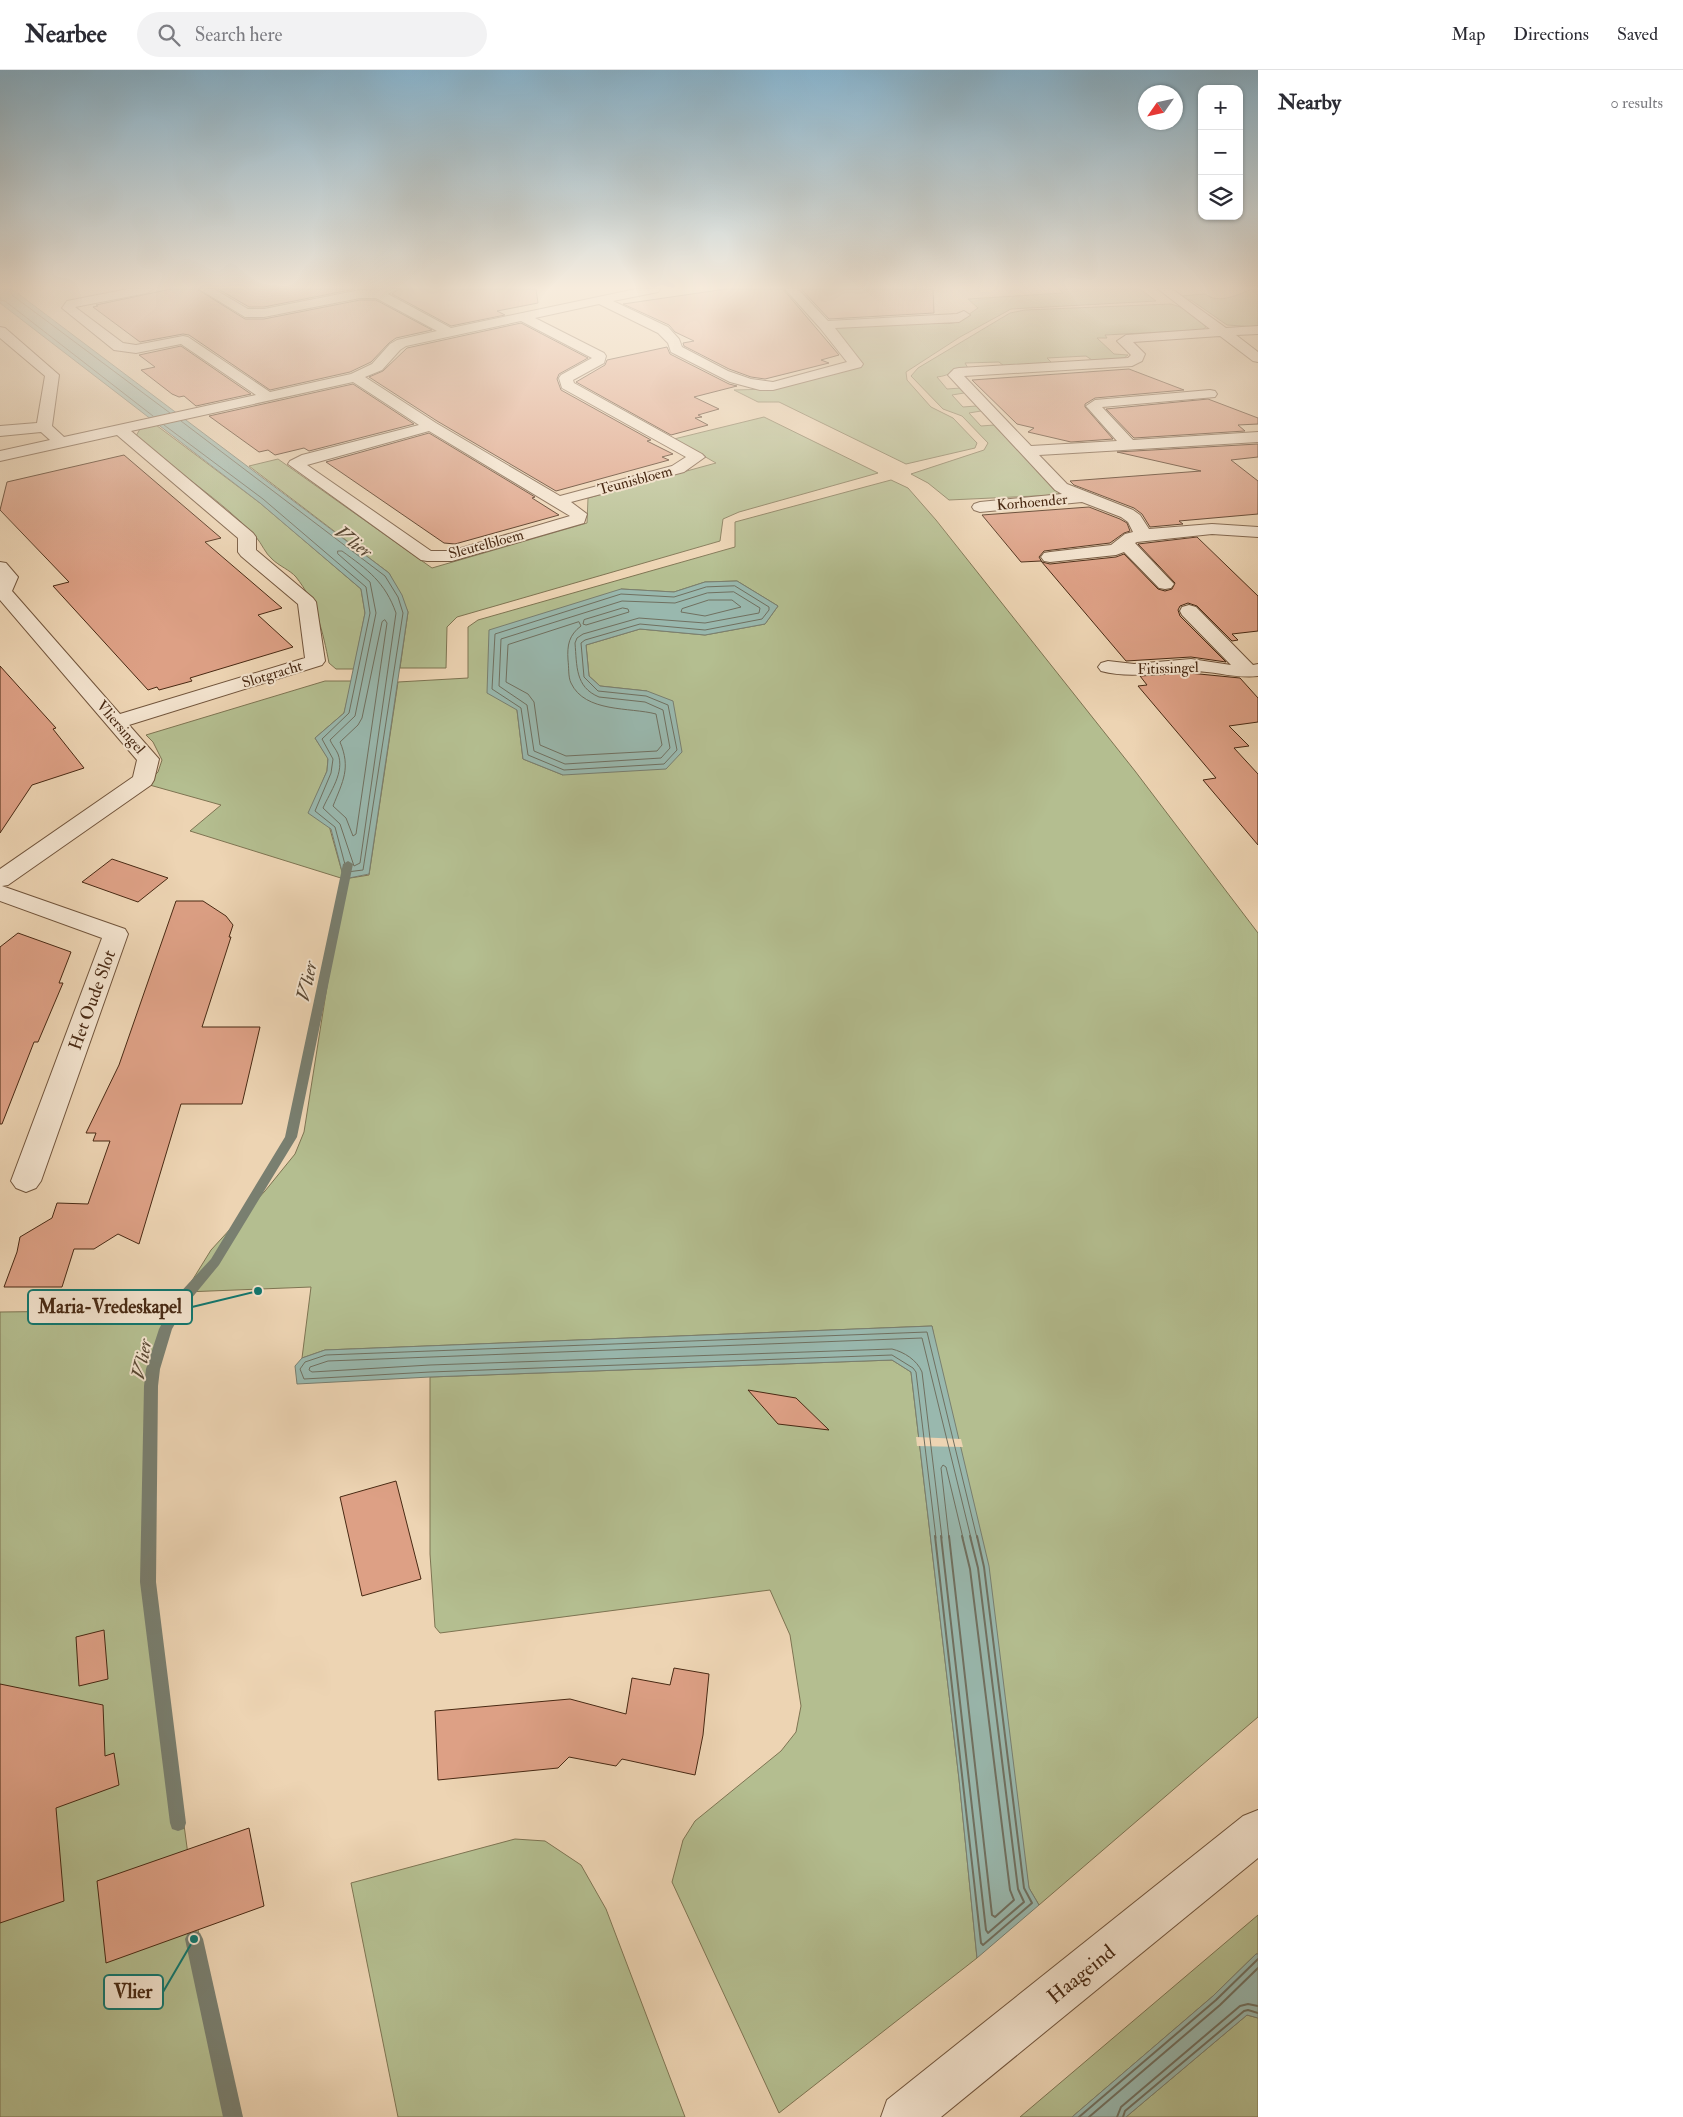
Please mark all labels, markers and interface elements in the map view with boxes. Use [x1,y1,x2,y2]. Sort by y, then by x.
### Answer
search box [137,12,487,57]
text: Nearbee [25,19,107,50]
icon: search [155,21,183,49]
text: Search here [195,23,282,47]
text: Map [1452,23,1485,46]
text: Directions [1513,23,1589,46]
text: Saved [1617,23,1658,46]
north arrow [1138,85,1183,130]
map controls [1198,85,1243,220]
button: + [1198,85,1243,130]
text: Nearby [1278,89,1341,116]
text: 0 results [1610,93,1663,113]
button: − [1198,130,1243,175]
button: layers [1198,175,1243,220]
street label: Teunisbloem [596,461,675,500]
street label: Korhoender [996,490,1069,515]
water label: Vlier [330,520,377,564]
street label: Sleutelbloem [446,525,526,564]
street label: Slotgracht [240,656,305,693]
street label: Fitissingel [1137,658,1199,679]
street label: Vliersingel [92,697,149,758]
street label: Het Oude Slot [64,947,121,1053]
water label: Vlier [291,958,323,1003]
callout: Maria-Vredeskapel [28,1290,192,1324]
text: Maria-Vredeskapel [37,1295,182,1320]
water label: Vlier [126,1336,158,1381]
street label: Haageind [1042,1938,1122,2010]
callout: Vlier [104,1975,163,2009]
text: Vlier [113,1980,153,2004]

